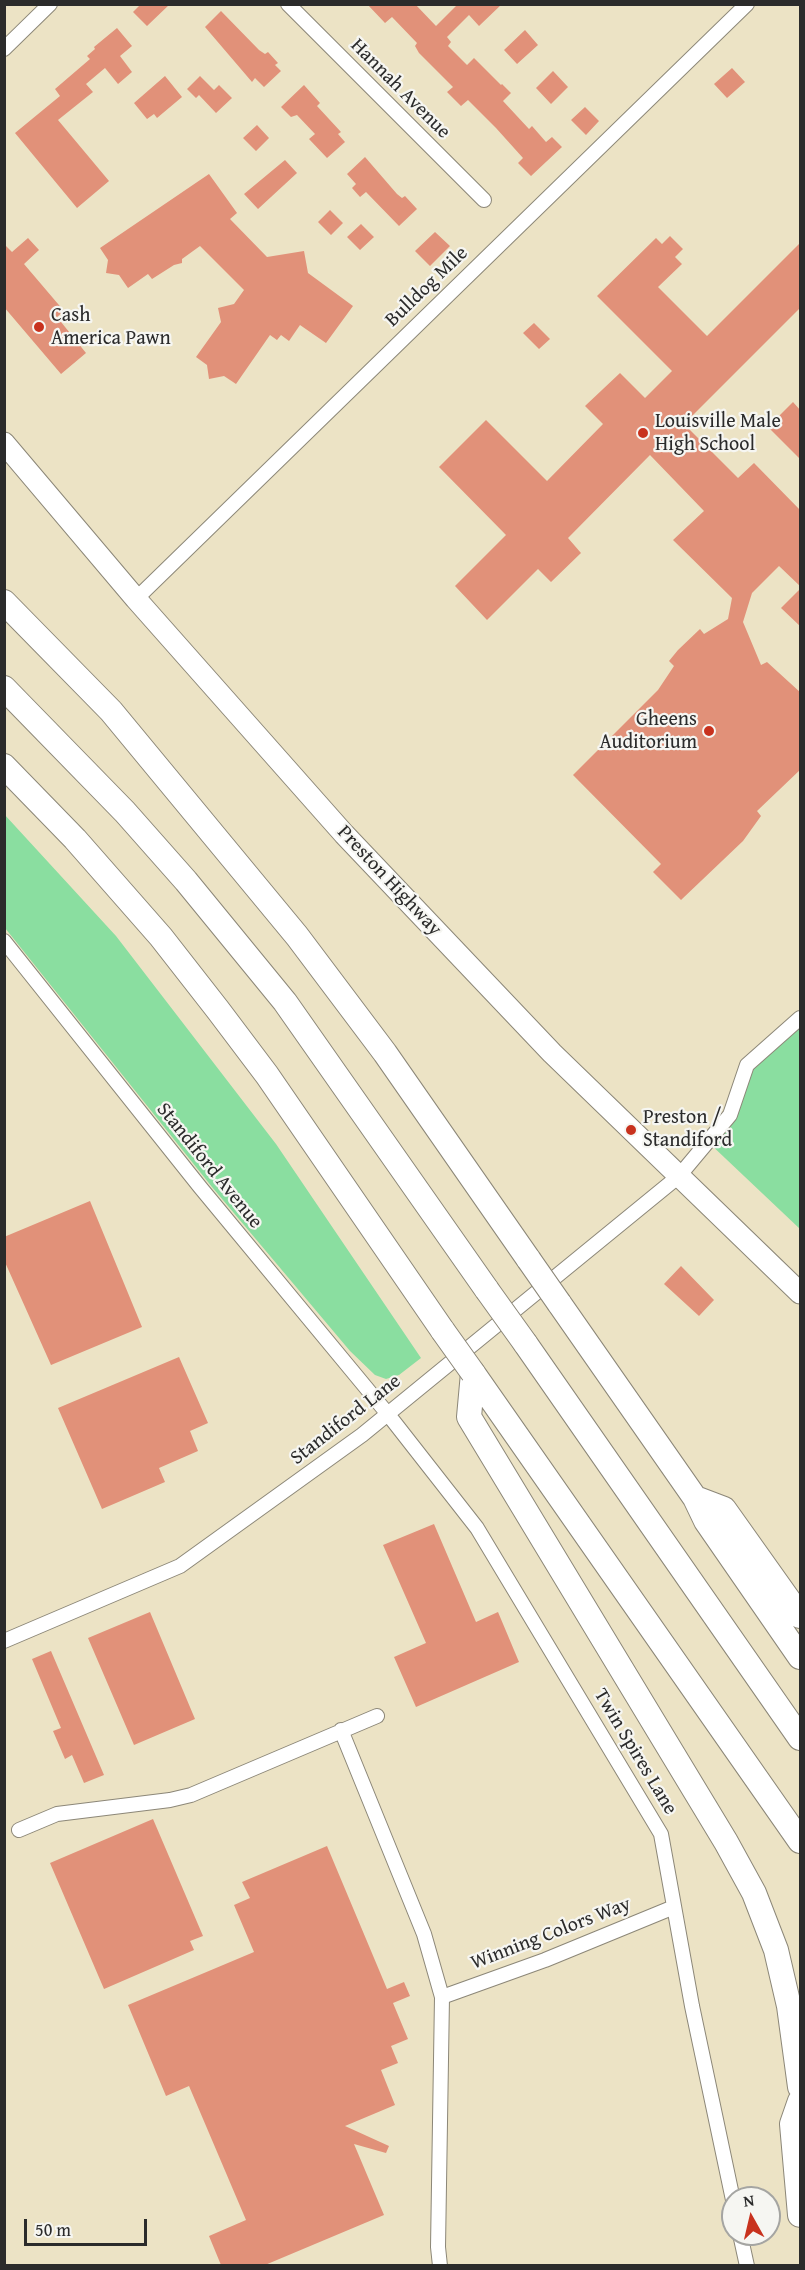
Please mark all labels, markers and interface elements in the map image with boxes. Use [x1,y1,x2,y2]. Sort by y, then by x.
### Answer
street label: Hannah Avenue [345,34,455,144]
street label: Bulldog Mile [381,242,473,332]
place label: Cash America Pawn [51,304,171,351]
marker: Cash America Pawn [32,320,46,334]
place label: Louisville Male High School [655,410,781,457]
marker: Louisville Male High School [636,426,650,440]
place label: Gheens Auditorium [599,708,697,755]
marker: Gheens Auditorium [702,724,716,738]
street label: Preston Highway [332,821,446,941]
street label: Standiford Avenue [151,1098,267,1234]
place label: Preston / Standiford [643,1106,732,1153]
marker: Preston / Standiford [624,1123,638,1137]
street label: Standiford Lane [286,1369,406,1471]
street label: Twin Spires Lane [588,1685,682,1819]
street label: Winning Colors Way [468,1892,634,1976]
north arrow [721,2186,781,2246]
text: N [742,2188,756,2213]
scale bar [27,2207,150,2245]
text: 50 m [35,2216,71,2243]

